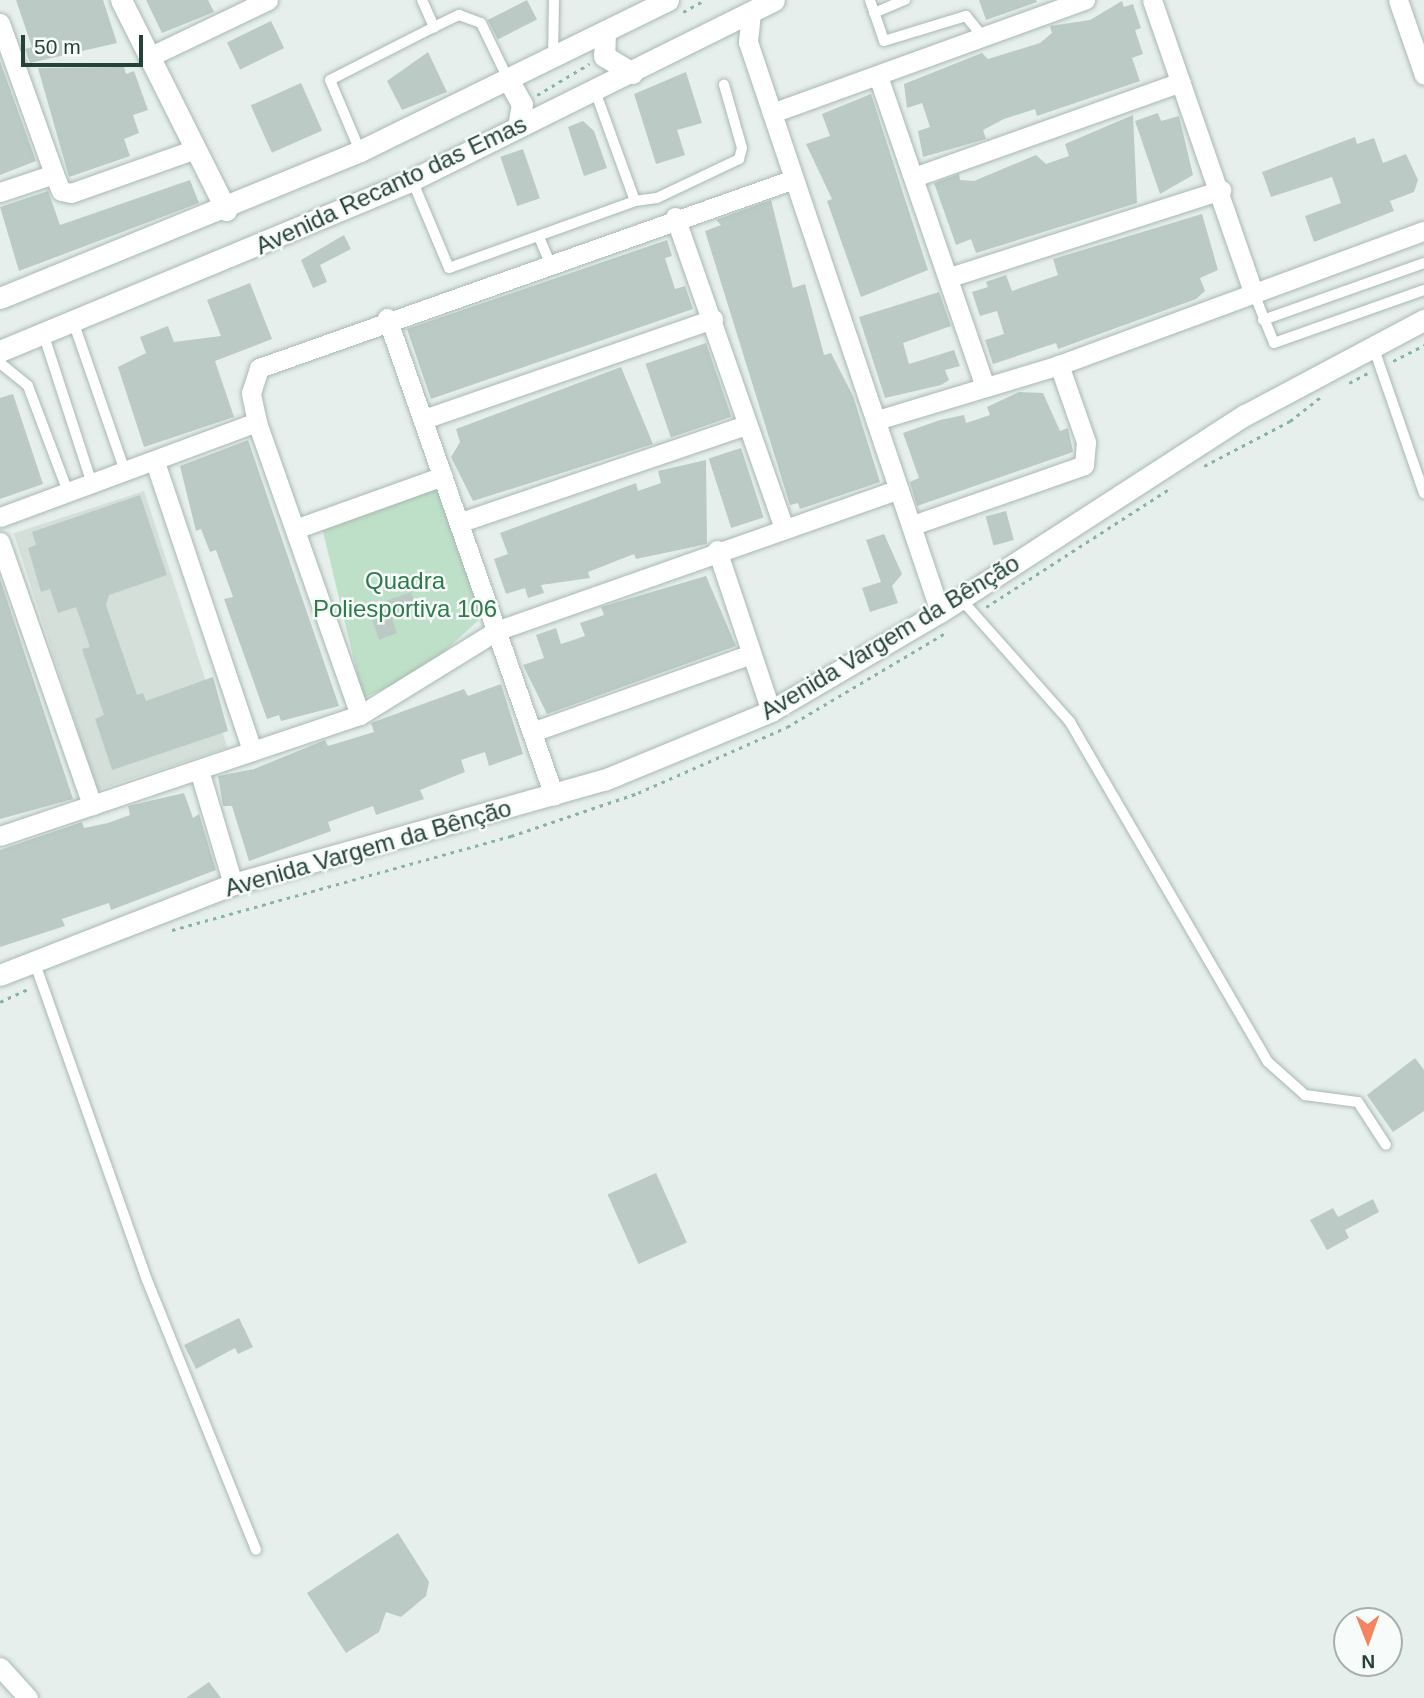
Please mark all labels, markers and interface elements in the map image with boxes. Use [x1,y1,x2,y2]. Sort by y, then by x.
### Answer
scale bar [24,21,147,65]
text: 50 m [34,35,81,58]
street label: Avenida Recanto das Emas [251,109,531,261]
street label: Avenida Vargem da Bênção [755,548,1025,726]
park label: Quadra Poliesportiva 106 [313,567,497,623]
street label: Avenida Vargem da Bênção [221,793,515,903]
north arrow [1333,1607,1403,1677]
text: N [1361,1651,1375,1672]

